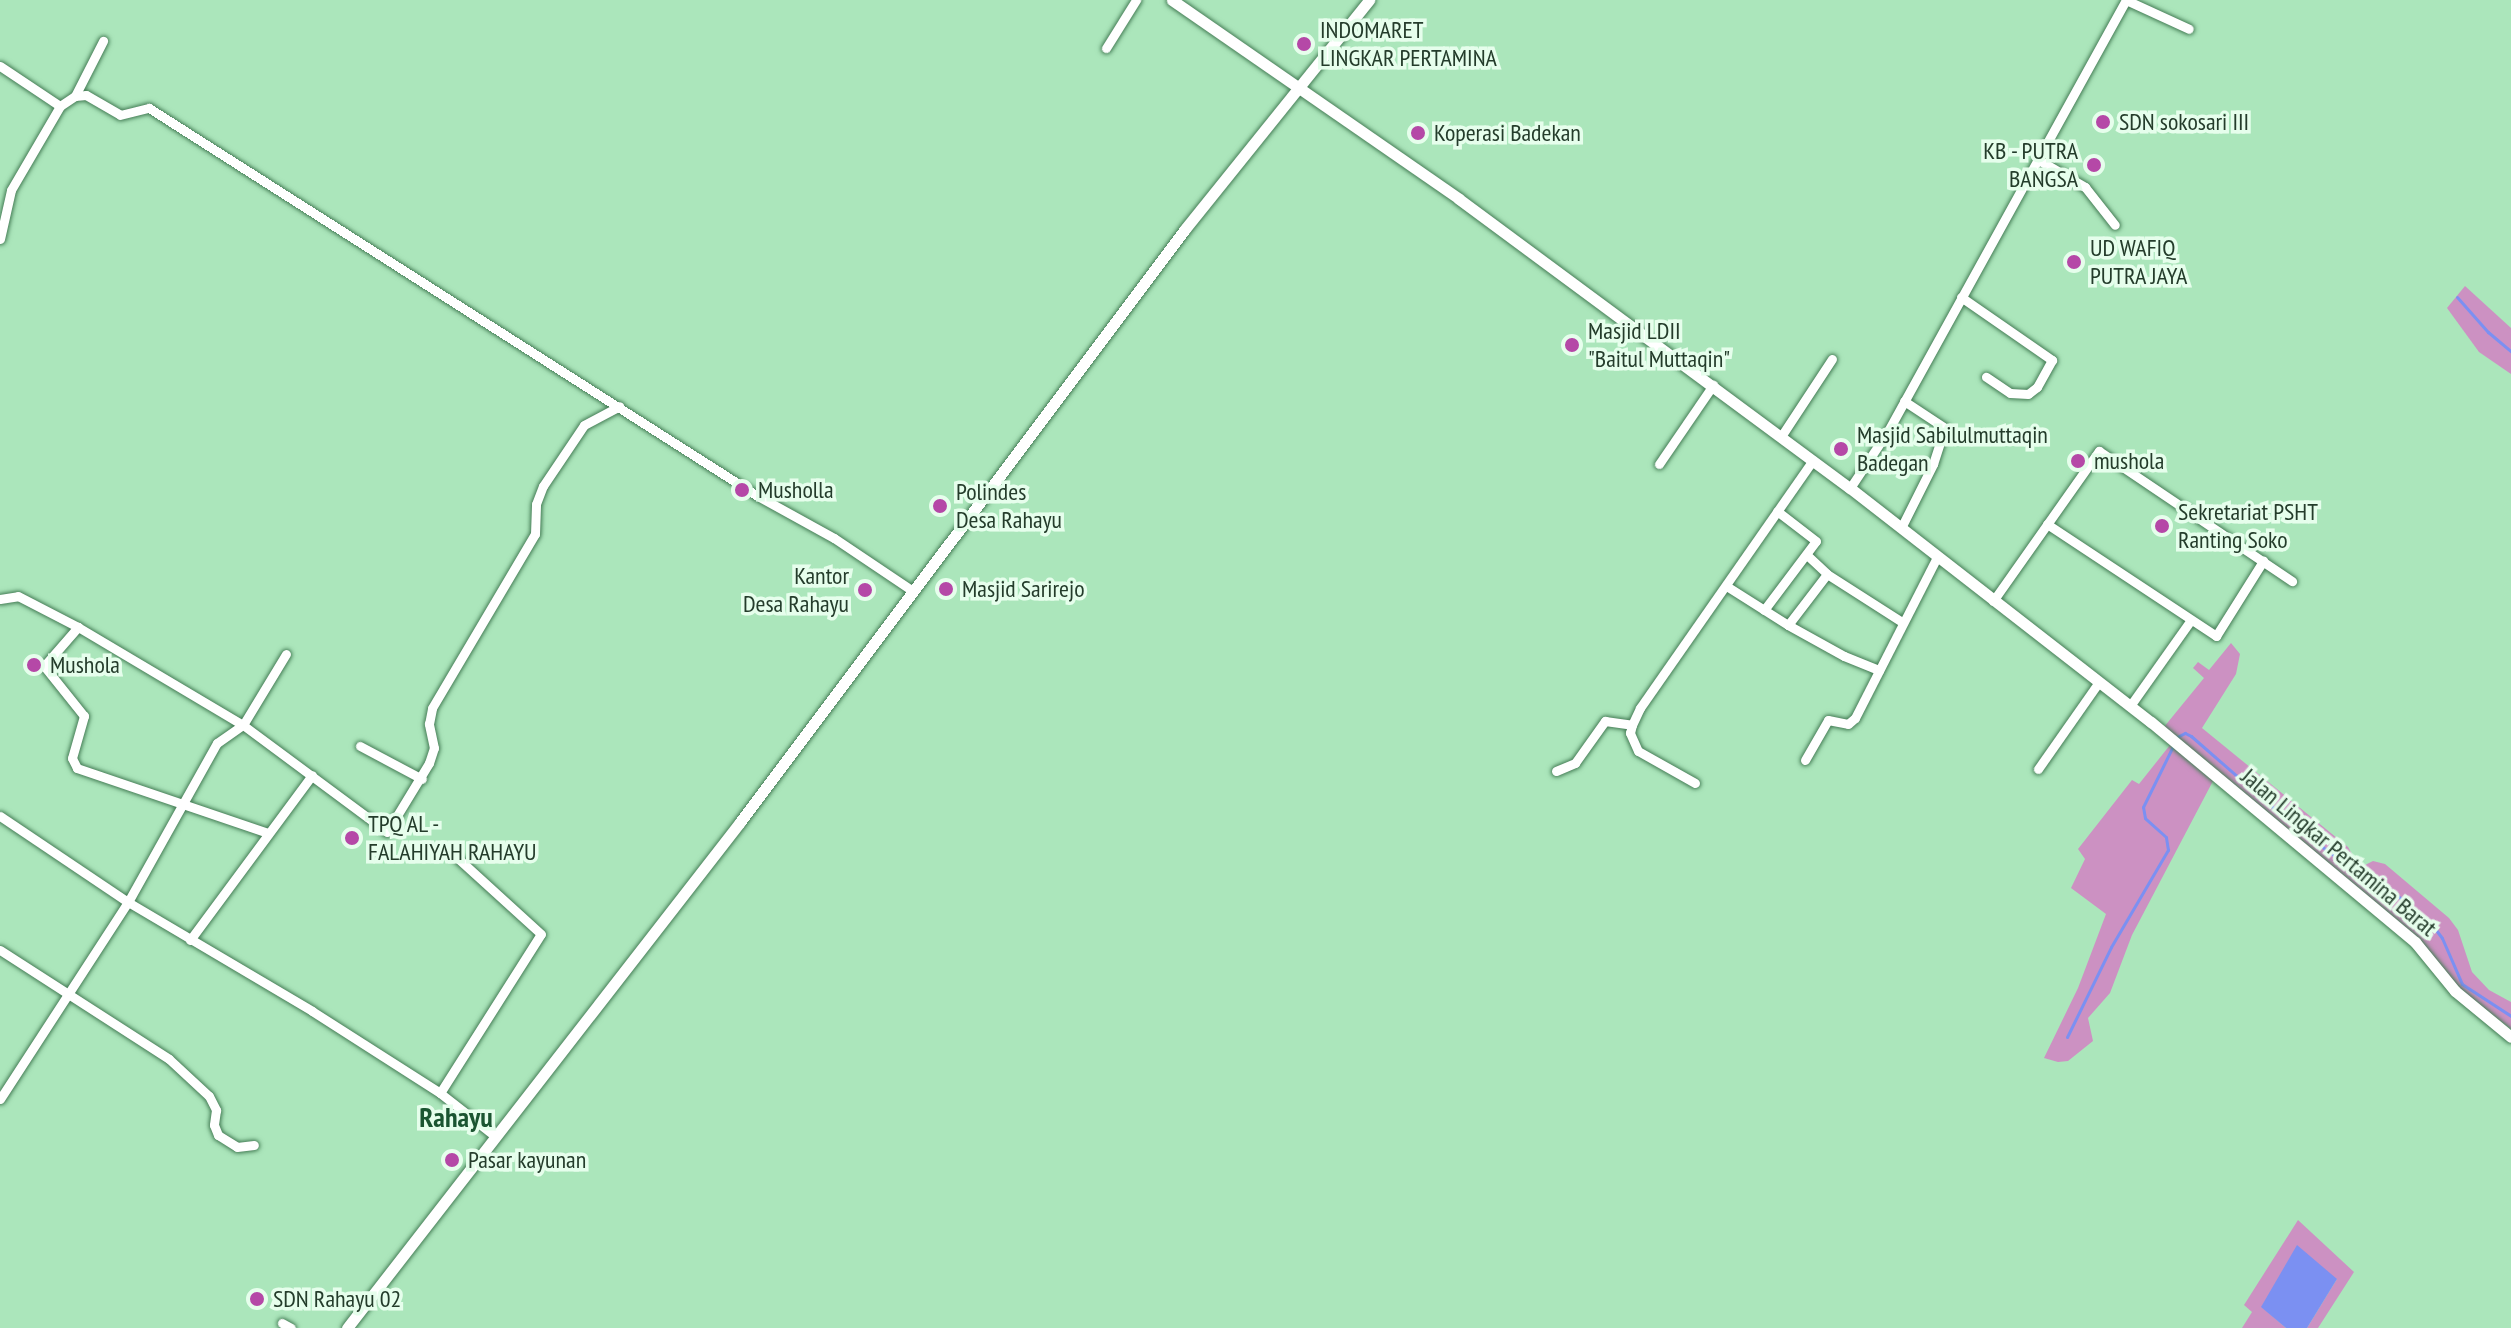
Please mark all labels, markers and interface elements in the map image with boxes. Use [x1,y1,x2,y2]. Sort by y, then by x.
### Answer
place label: INDOMARET LINGKAR PERTAMINA [1320,16,1497,72]
marker: INDOMARET LINGKAR PERTAMINA [1295,35,1313,53]
place label: SDN sokosari III [2119,108,2249,136]
marker: SDN sokosari III [2094,113,2112,131]
place label: Koperasi Badekan [1434,119,1581,147]
marker: Koperasi Badekan [1409,124,1427,142]
place label: KB - PUTRA BANGSA [1981,137,2078,193]
marker: KB - PUTRA BANGSA [2085,156,2103,174]
place label: UD WAFIQ PUTRA JAYA [2090,234,2188,290]
marker: UD WAFIQ PUTRA JAYA [2065,253,2083,271]
place label: Masjid LDII "Baitul Muttaqin" [1588,317,1730,373]
marker: Masjid LDII "Baitul Muttaqin" [1563,336,1581,354]
place label: Masjid Sabilulmuttaqin Badegan [1857,421,2048,477]
marker: Masjid Sabilulmuttaqin Badegan [1832,440,1850,458]
place label: mushola [2094,447,2164,475]
marker: mushola [2069,452,2087,470]
place label: Musholla [758,476,834,504]
place label: Polindes Desa Rahayu [956,478,1062,534]
marker: Musholla [733,481,751,499]
marker: Polindes Desa Rahayu [931,497,949,515]
place label: Sekretariat PSHT Ranting Soko [2178,498,2318,554]
marker: Sekretariat PSHT Ranting Soko [2153,517,2171,535]
place label: Kantor Desa Rahayu [743,562,849,618]
place label: Masjid Sarirejo [962,575,1085,603]
marker: Masjid Sarirejo [937,580,955,598]
marker: Kantor Desa Rahayu [856,581,874,599]
place label: Mushola [50,651,120,679]
marker: Mushola [25,656,43,674]
street label: Jalan Lingkar Pertamina Barat [2236,762,2442,942]
place label: TPQ AL - FALAHIYAH RAHAYU [368,810,537,866]
marker: TPQ AL - FALAHIYAH RAHAYU [343,829,361,847]
district label: Rahayu [419,1100,493,1134]
place label: Pasar kayunan [468,1146,586,1174]
marker: Pasar kayunan [443,1151,461,1169]
place label: SDN Rahayu 02 [273,1285,401,1313]
marker: SDN Rahayu 02 [248,1290,266,1308]

